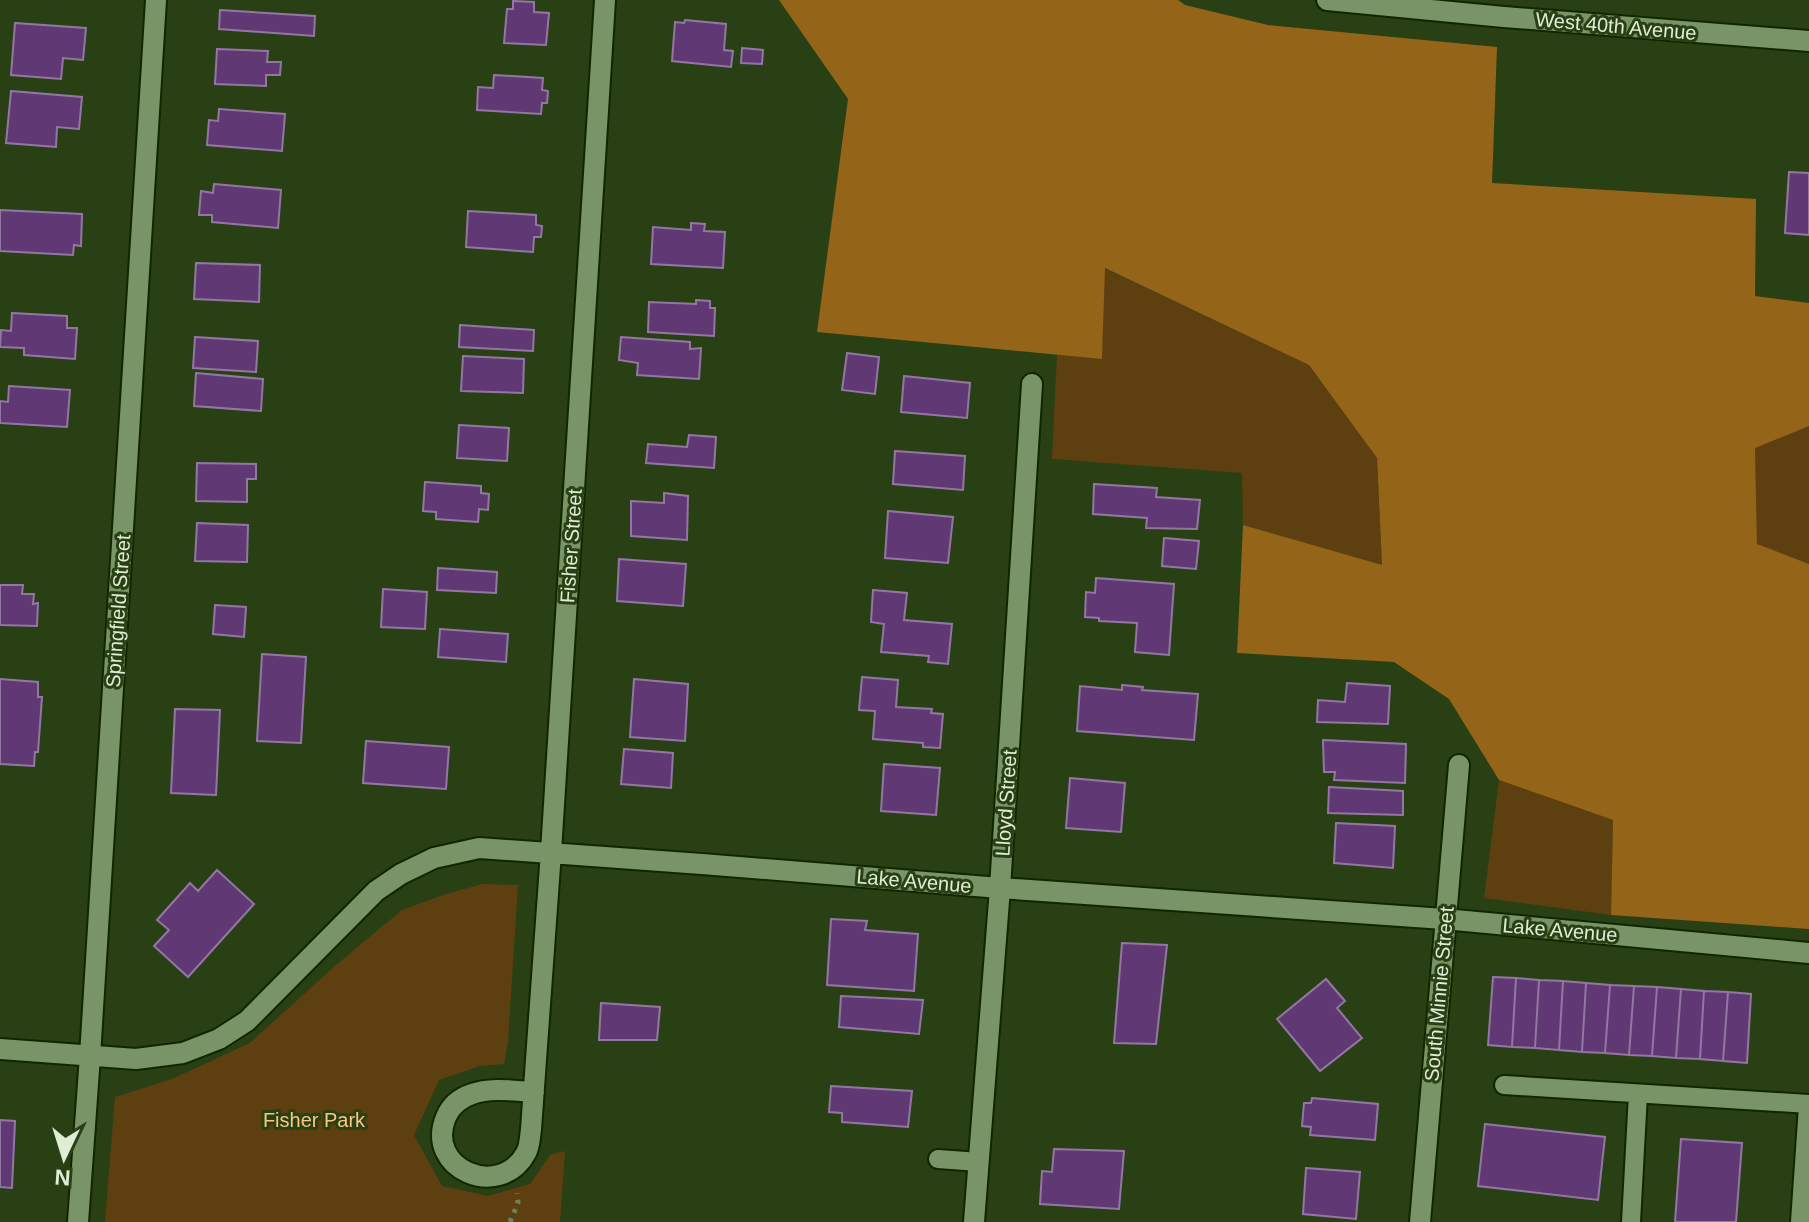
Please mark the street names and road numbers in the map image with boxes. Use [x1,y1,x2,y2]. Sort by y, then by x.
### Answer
street label: West 40th Avenue [1535,8,1697,44]
street label: Fisher Street [556,488,586,604]
street label: Springfield Street [102,533,134,688]
street label: Lloyd Street [991,749,1021,857]
street label: Lake Avenue [856,865,972,897]
street label: South Minnie Street [1420,905,1458,1082]
street label: Lake Avenue [1502,914,1618,946]

